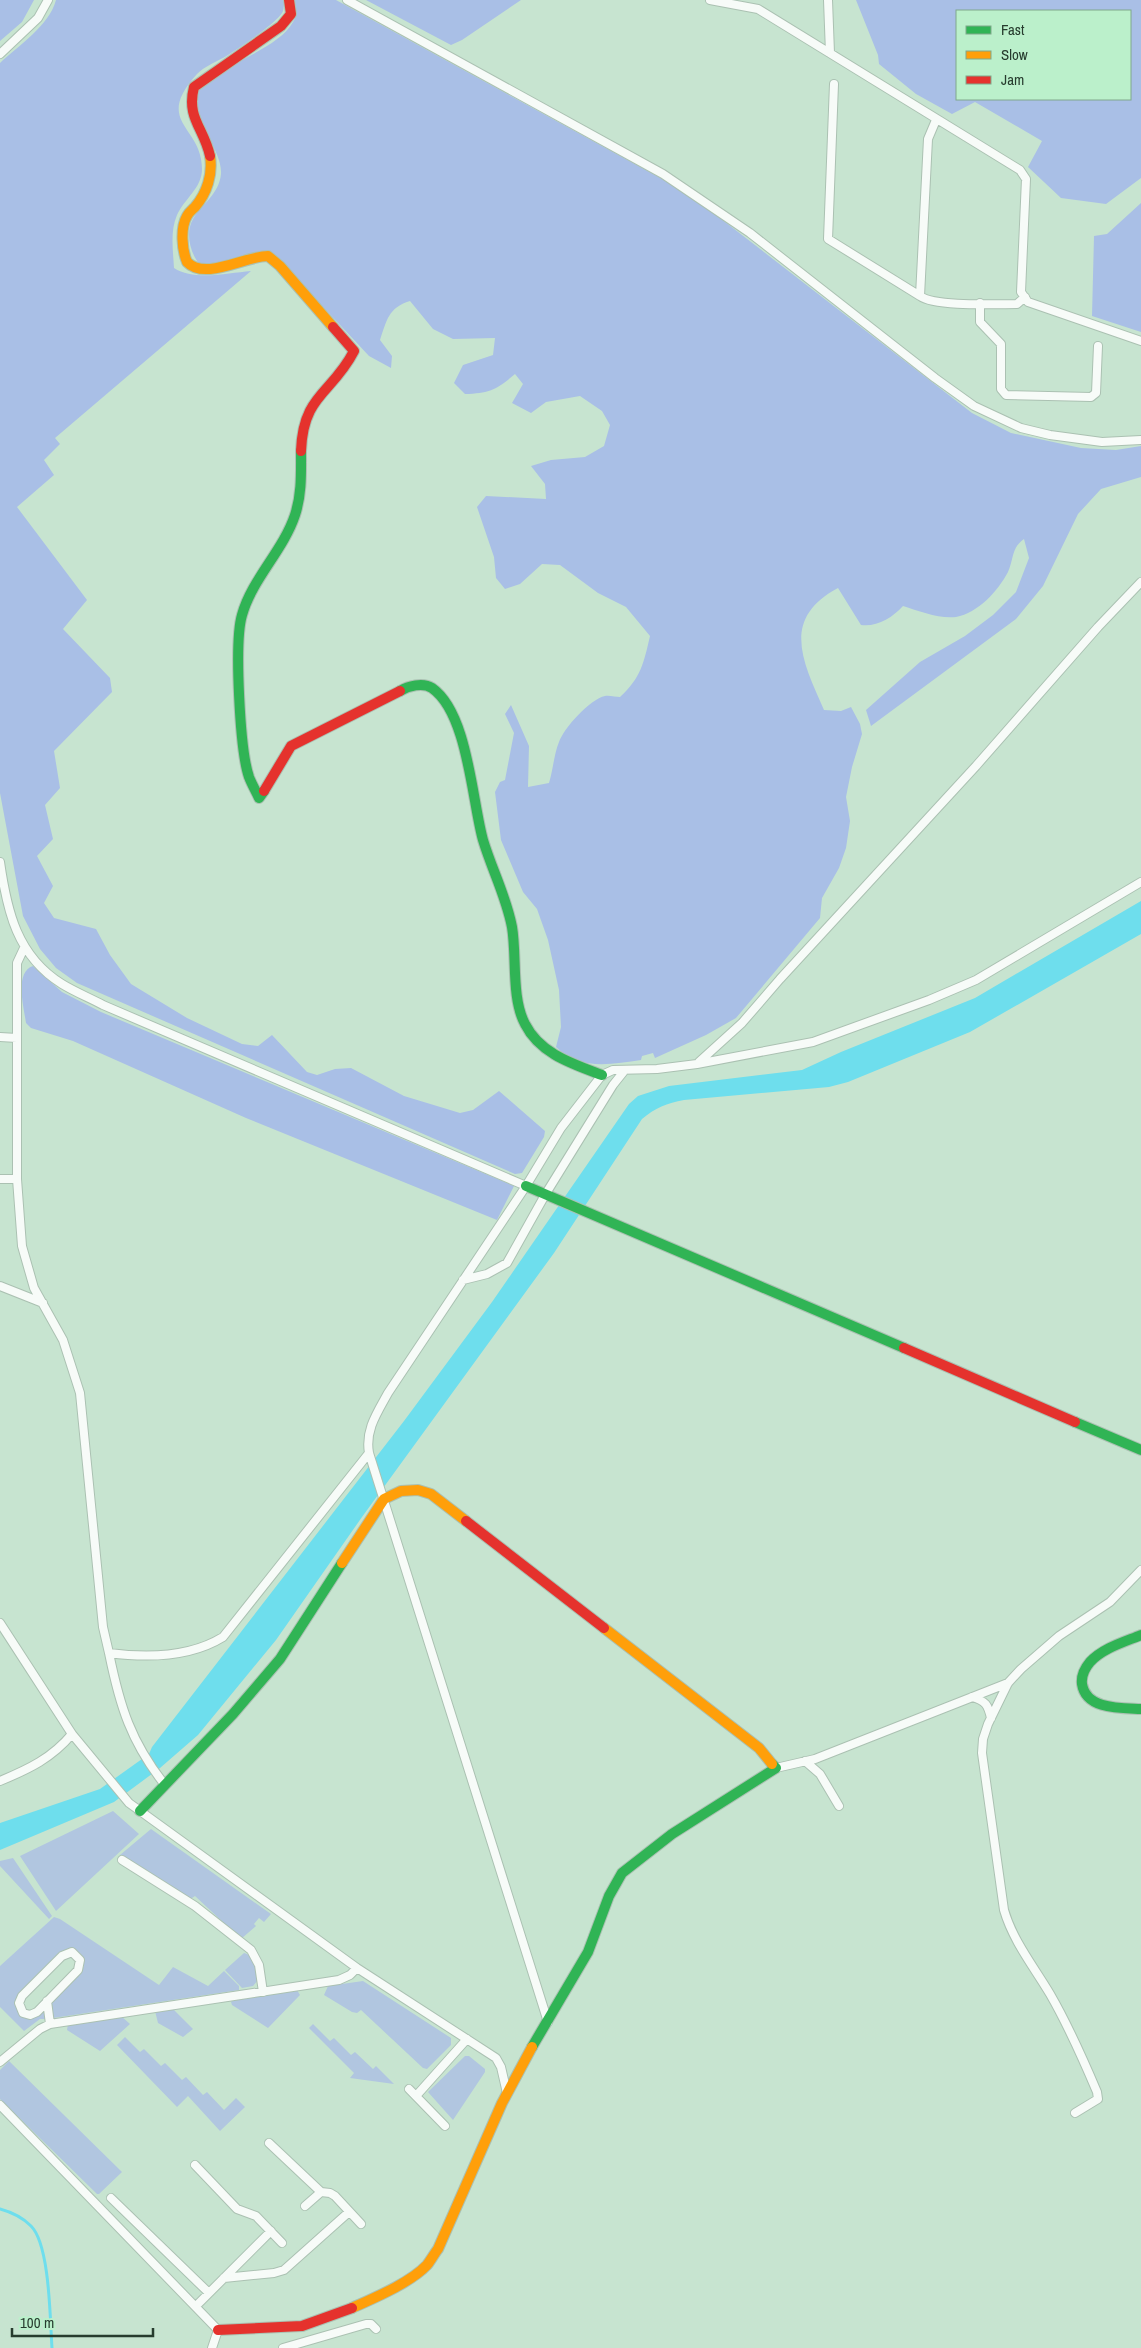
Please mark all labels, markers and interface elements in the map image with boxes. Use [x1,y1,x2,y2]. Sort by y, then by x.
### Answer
legend [956,10,1131,100]
text: Fast [1001,19,1025,40]
text: Slow [1001,44,1028,65]
text: Jam [1001,69,1024,90]
scale bar [12,2306,154,2338]
text: 100 m [20,2312,54,2333]

